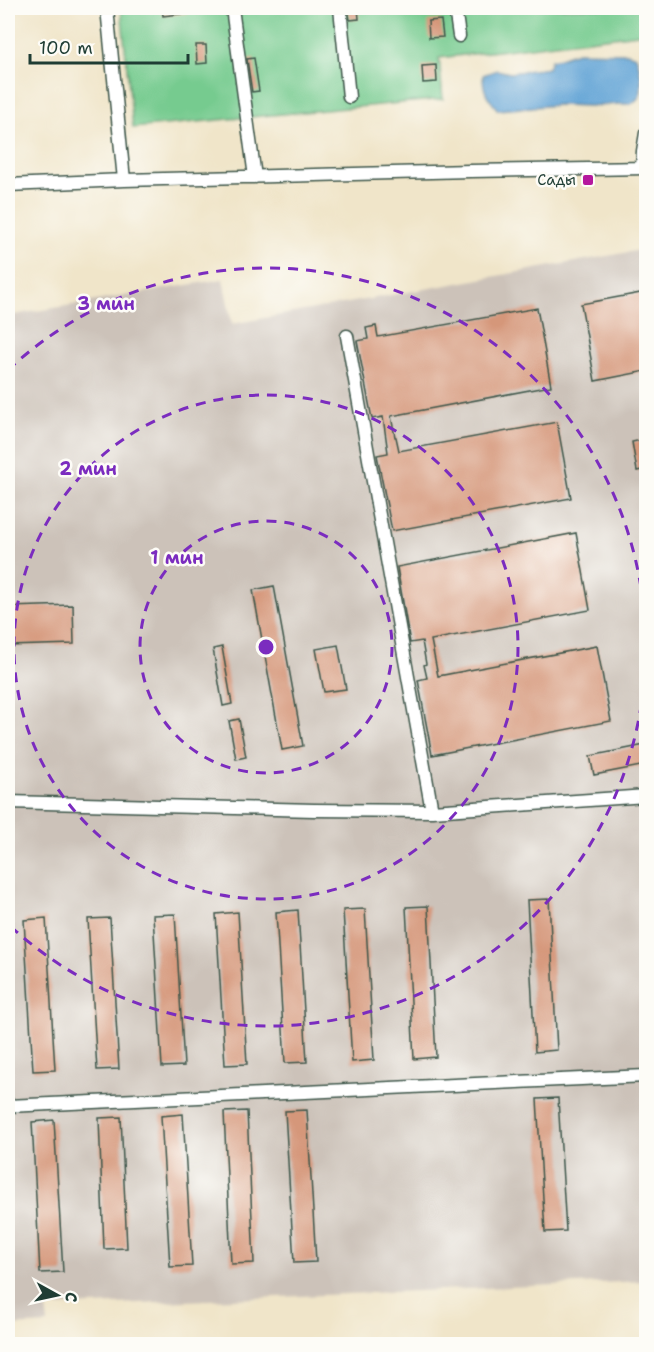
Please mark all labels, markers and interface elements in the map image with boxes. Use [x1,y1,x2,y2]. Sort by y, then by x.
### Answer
scale bar [30,27,188,65]
text: 100 m [39,36,93,60]
place label: Сады [537,170,576,190]
marker: Сады [581,173,595,187]
text: 3 мин [77,292,135,316]
text: 2 мин [59,457,117,481]
text: 1 мин [150,546,204,570]
centre of rings [256,637,276,657]
north arrow [27,1265,87,1325]
text: С [60,1291,82,1304]

